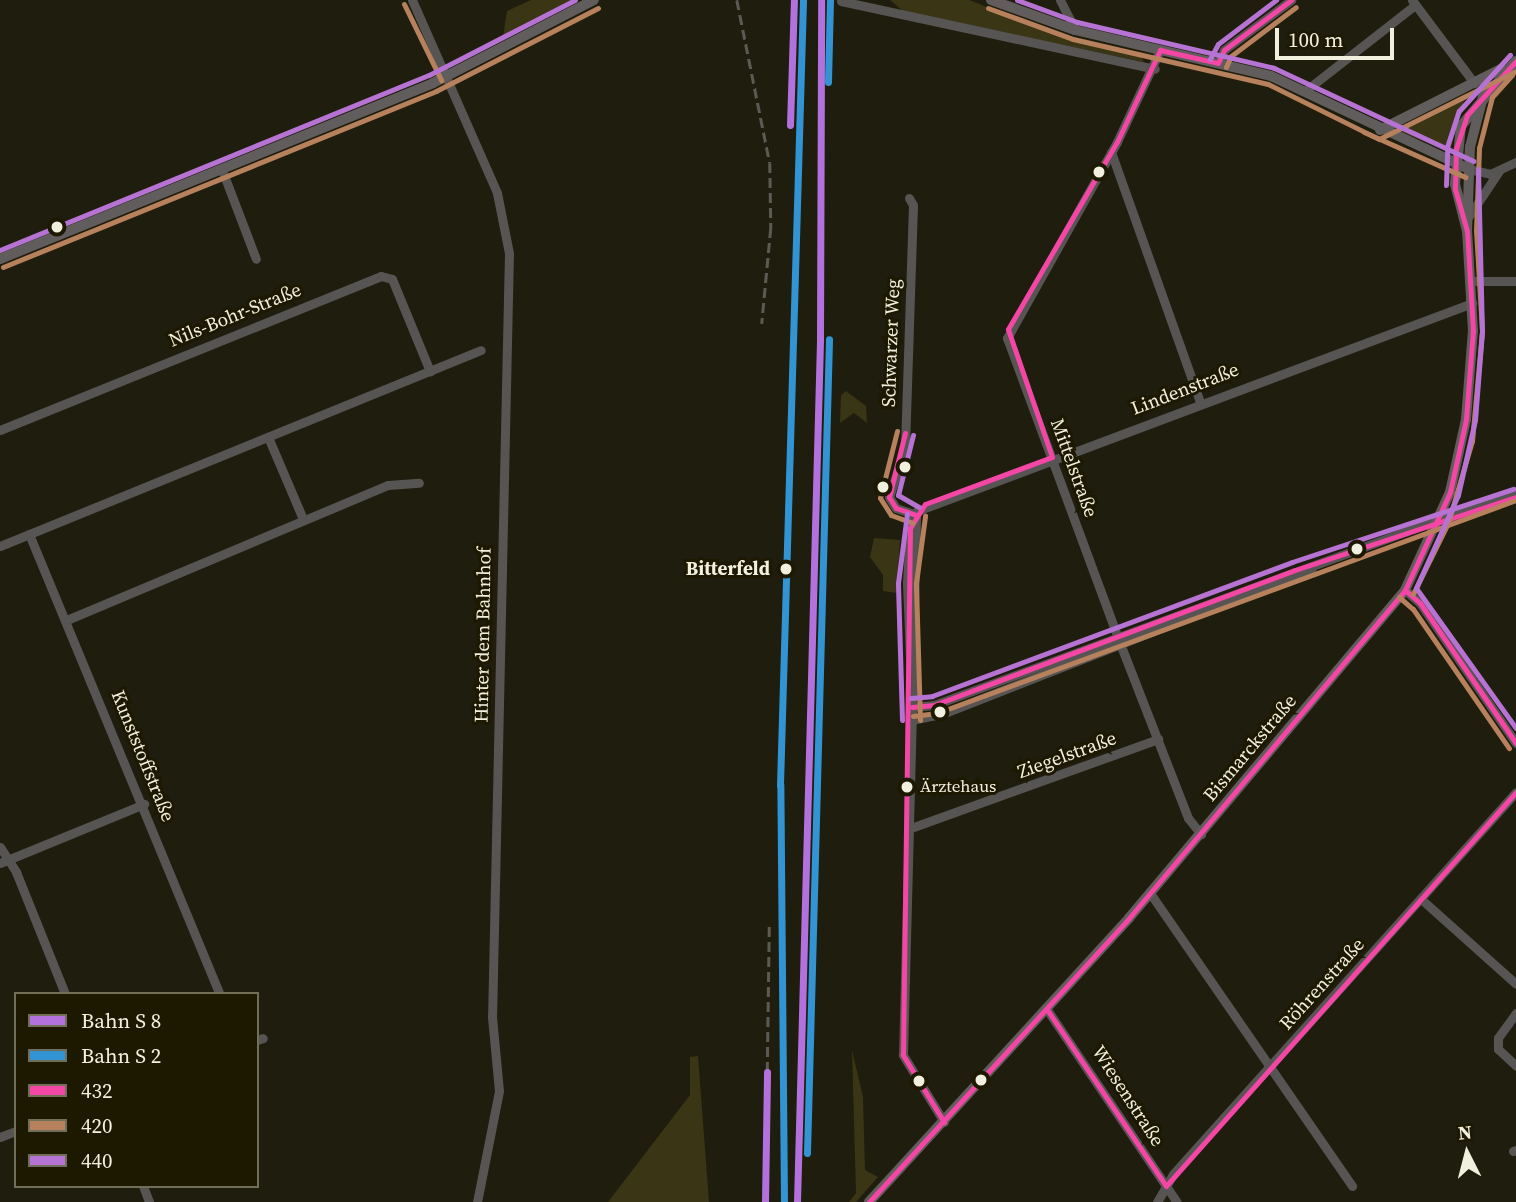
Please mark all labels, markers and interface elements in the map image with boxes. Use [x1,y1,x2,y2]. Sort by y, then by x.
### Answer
scale bar [1278,14,1397,58]
text: 100 m [1288,25,1343,54]
unlabelled marker [1092,165,1106,179]
unlabelled marker [50,220,64,234]
street label: Nils-Bohr-Straße [166,278,304,352]
street label: Schwarzer Weg [877,278,905,408]
street label: Lindenstraße [1128,358,1242,420]
street label: Mittelstraße [1046,416,1102,520]
unlabelled marker [898,460,912,474]
unlabelled marker [876,480,890,494]
unlabelled marker [1350,542,1364,556]
street label: Hinter dem Bahnhof [470,547,496,723]
place label: Bitterfeld [686,558,770,580]
marker: Bitterfeld [776,559,796,579]
street label: Kunststoffstraße [106,687,180,825]
street label: Bismarckstraße [1199,690,1301,806]
unlabelled marker [933,705,947,719]
street label: Ziegelstraße [1014,727,1120,783]
place label: Ärztehaus [920,777,996,797]
marker: Ärztehaus [900,780,914,794]
street label: Röhrenstraße [1275,933,1369,1035]
legend [14,992,259,1188]
text: Bahn S 8 [81,1006,161,1035]
text: Bahn S 2 [81,1041,161,1070]
street label: Wiesenstraße [1087,1041,1169,1151]
unlabelled marker [974,1073,988,1087]
unlabelled marker [912,1074,926,1088]
text: 432 [81,1076,113,1105]
text: 420 [81,1111,113,1140]
north arrow [1432,1118,1502,1188]
text: N [1457,1118,1473,1146]
text: 440 [81,1146,113,1175]

